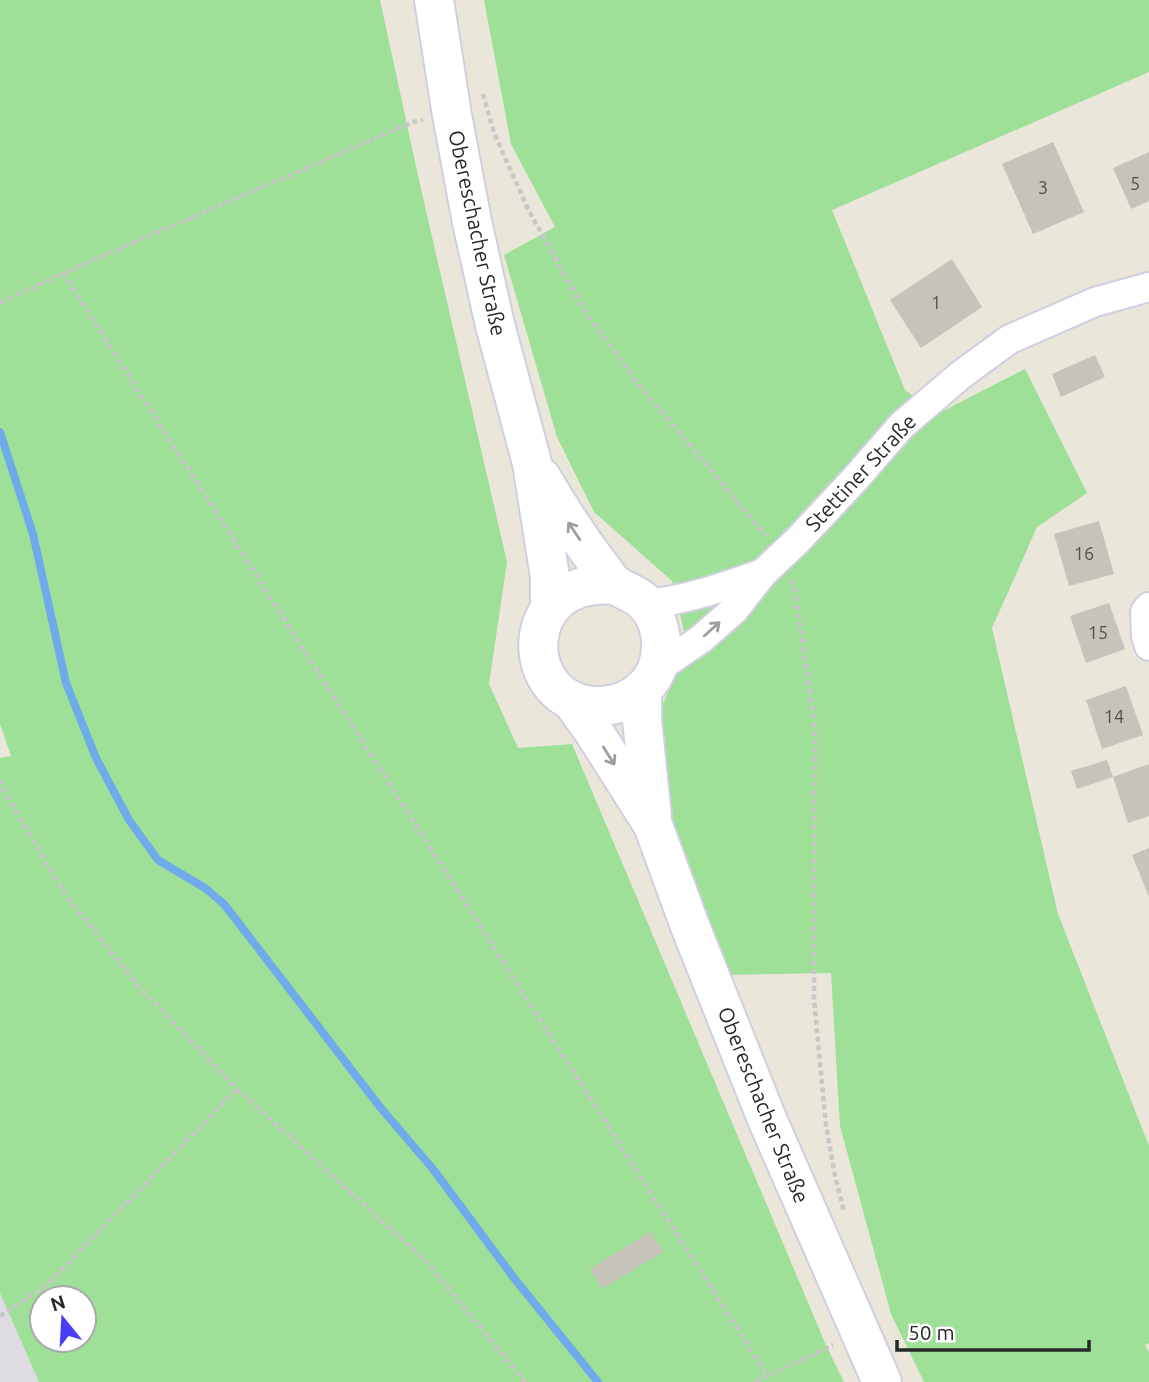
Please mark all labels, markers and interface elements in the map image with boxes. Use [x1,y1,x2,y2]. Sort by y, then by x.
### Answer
street label: Obereschacher Straße [444,128,512,338]
house number: 5 [1130,173,1140,193]
house number: 3 [1038,177,1048,197]
house number: 1 [931,292,941,312]
street label: Stettiner Straße [800,409,921,536]
one-way arrow [567,522,581,541]
house number: 16 [1074,543,1094,563]
one-way arrow [703,621,721,637]
house number: 15 [1088,622,1108,642]
house number: 14 [1104,706,1124,726]
one-way arrow [602,746,617,765]
street label: Obereschacher Straße [714,1003,814,1206]
north arrow [28,1284,98,1354]
text: N [48,1290,68,1315]
scale bar [897,1308,1090,1352]
text: 50 m [908,1320,955,1344]

